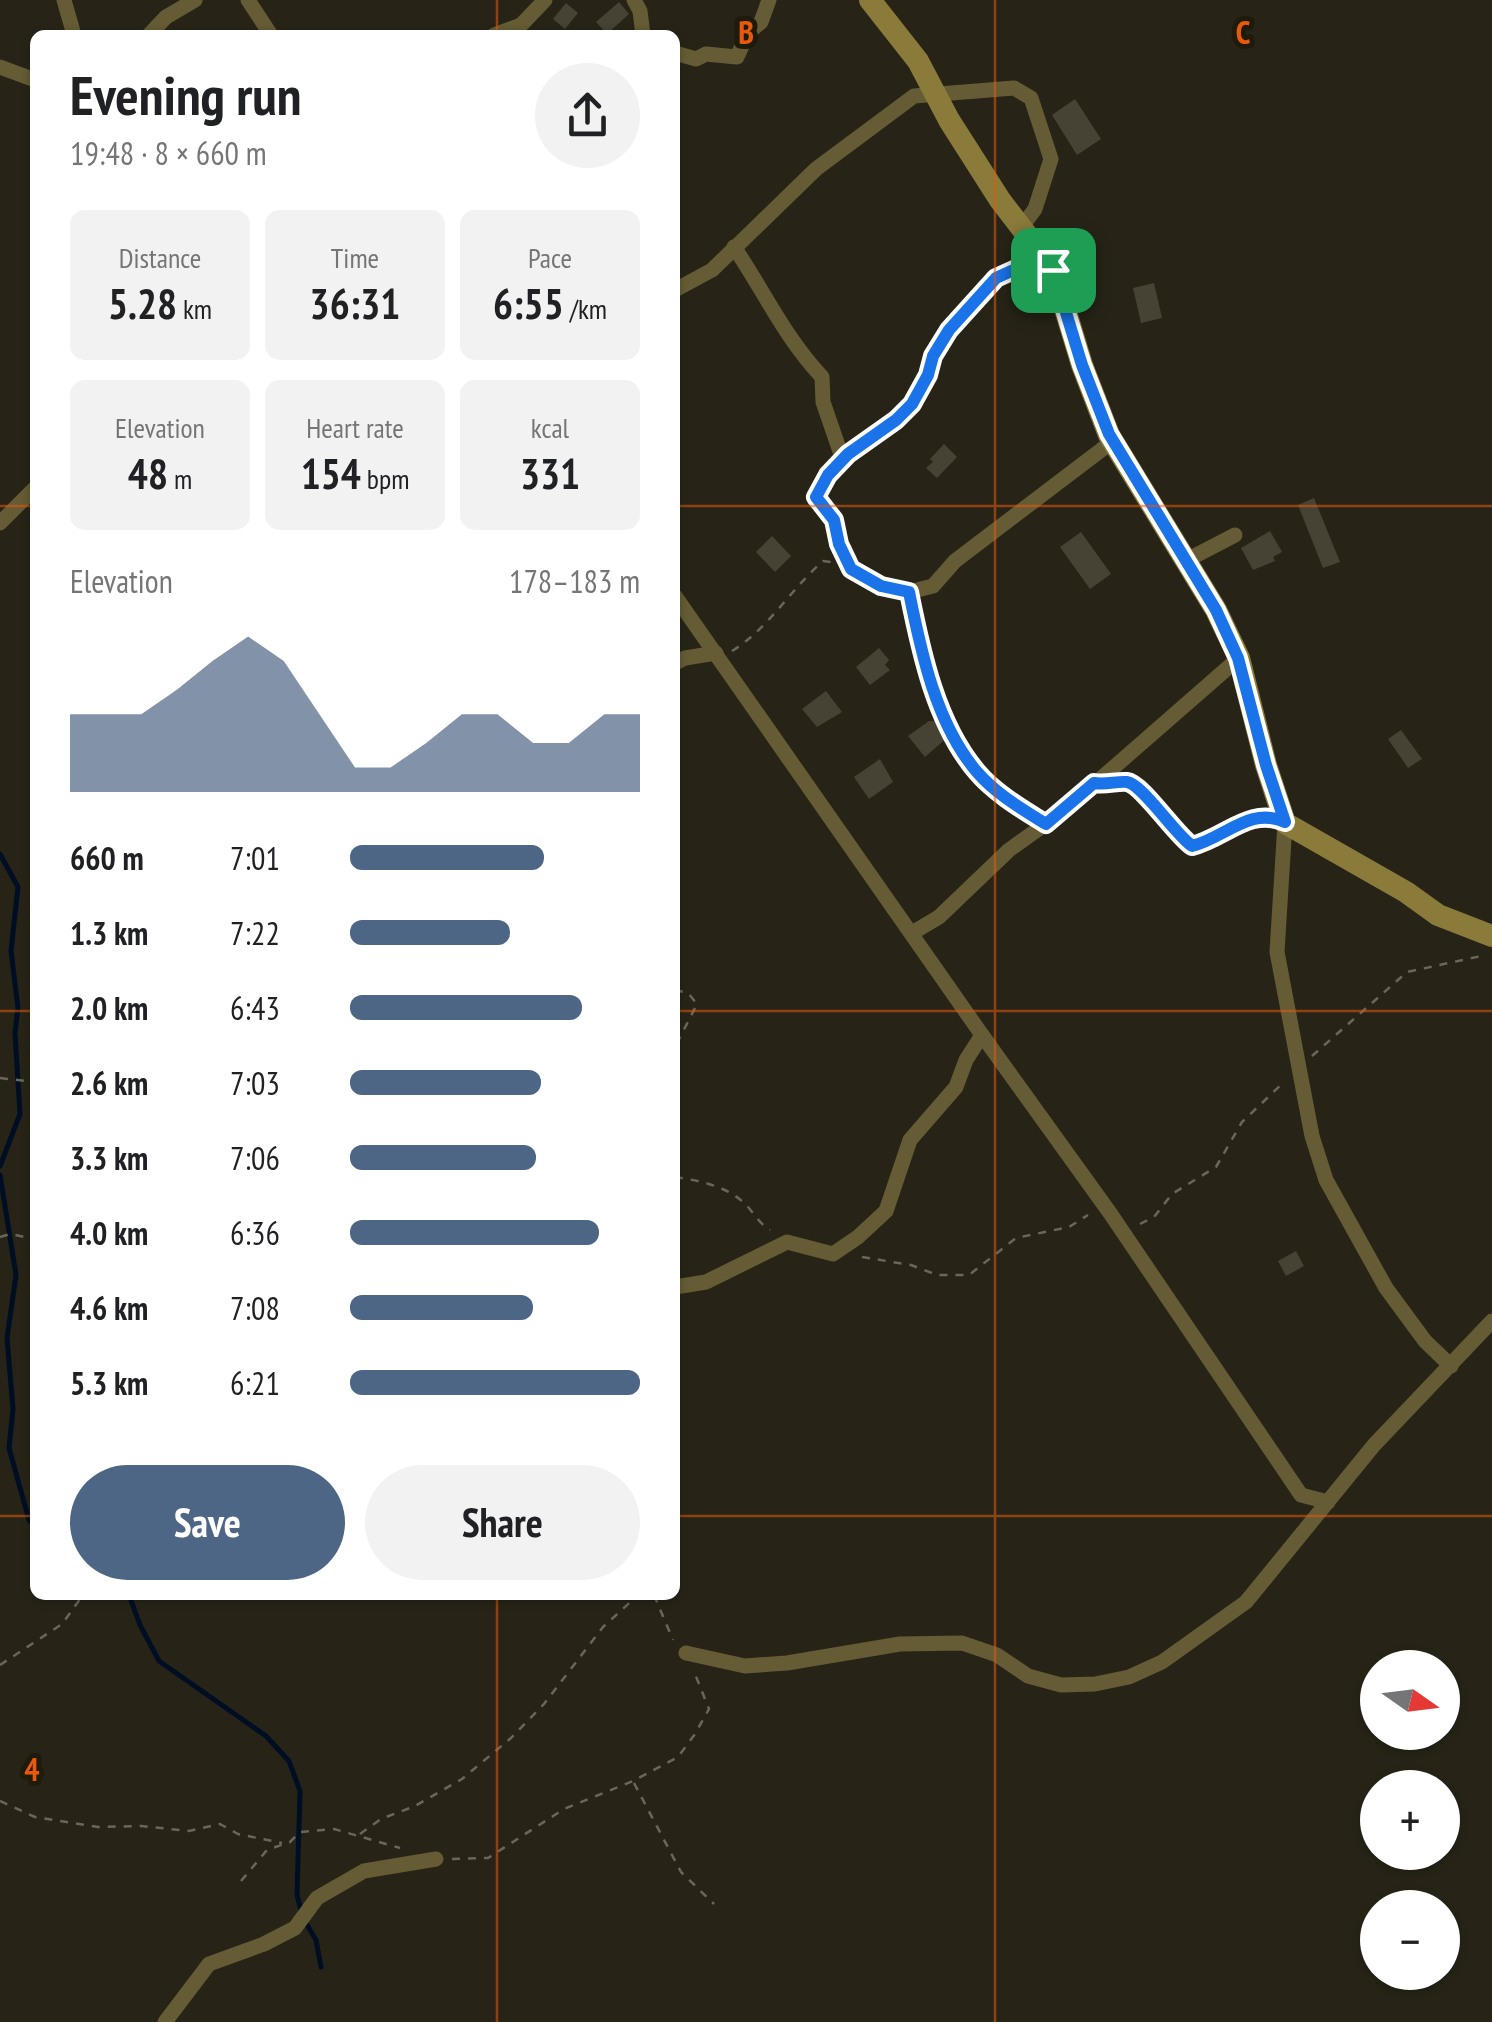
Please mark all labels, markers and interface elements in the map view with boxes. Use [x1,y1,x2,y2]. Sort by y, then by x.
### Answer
text: B [738,11,754,53]
text: C [1236,11,1251,53]
text: Evening run [70,59,302,130]
button: share [535,63,640,168]
text: 19:48 · 8 × 660 m [70,132,267,174]
pin [1011,228,1096,313]
text: Distance [119,239,201,276]
text: Time [331,239,379,276]
text: Pace [528,239,572,276]
icon: arrive [1026,243,1081,298]
text: 5.28 [108,276,177,331]
text: 36:31 [310,276,400,331]
text: 6:55 [493,276,564,331]
text: km [177,290,212,327]
text: /km [564,290,607,327]
text: Elevation [115,409,205,446]
text: Heart rate [306,409,404,446]
text: kcal [531,409,569,446]
text: 48 [128,446,168,501]
text: 154 [301,446,361,501]
text: 331 [520,446,580,501]
text: m [168,460,192,497]
text: bpm [361,460,409,497]
text: Elevation [70,560,173,602]
text: 178–183 m [509,560,640,602]
text: 660 m [70,837,144,879]
text: 7:01 [230,837,280,879]
text: 1.3 km [70,912,148,954]
text: 7:22 [230,912,280,954]
text: 2.0 km [70,987,148,1029]
text: 6:43 [230,987,280,1029]
text: 2.6 km [70,1062,148,1104]
text: 7:03 [230,1062,280,1104]
text: 3.3 km [70,1137,148,1179]
text: 7:06 [230,1137,280,1179]
text: 4.0 km [70,1212,148,1254]
text: 6:36 [230,1212,280,1254]
text: 4.6 km [70,1287,148,1329]
text: 7:08 [230,1287,280,1329]
text: 5.3 km [70,1362,148,1404]
text: 6:21 [230,1362,280,1404]
button: Save [70,1465,345,1580]
button: Share [365,1465,640,1580]
north arrow [1360,1650,1460,1750]
map controls [1360,1650,1460,1990]
text: 4 [24,1748,40,1790]
button: + [1360,1770,1460,1870]
button: − [1360,1890,1460,1990]

